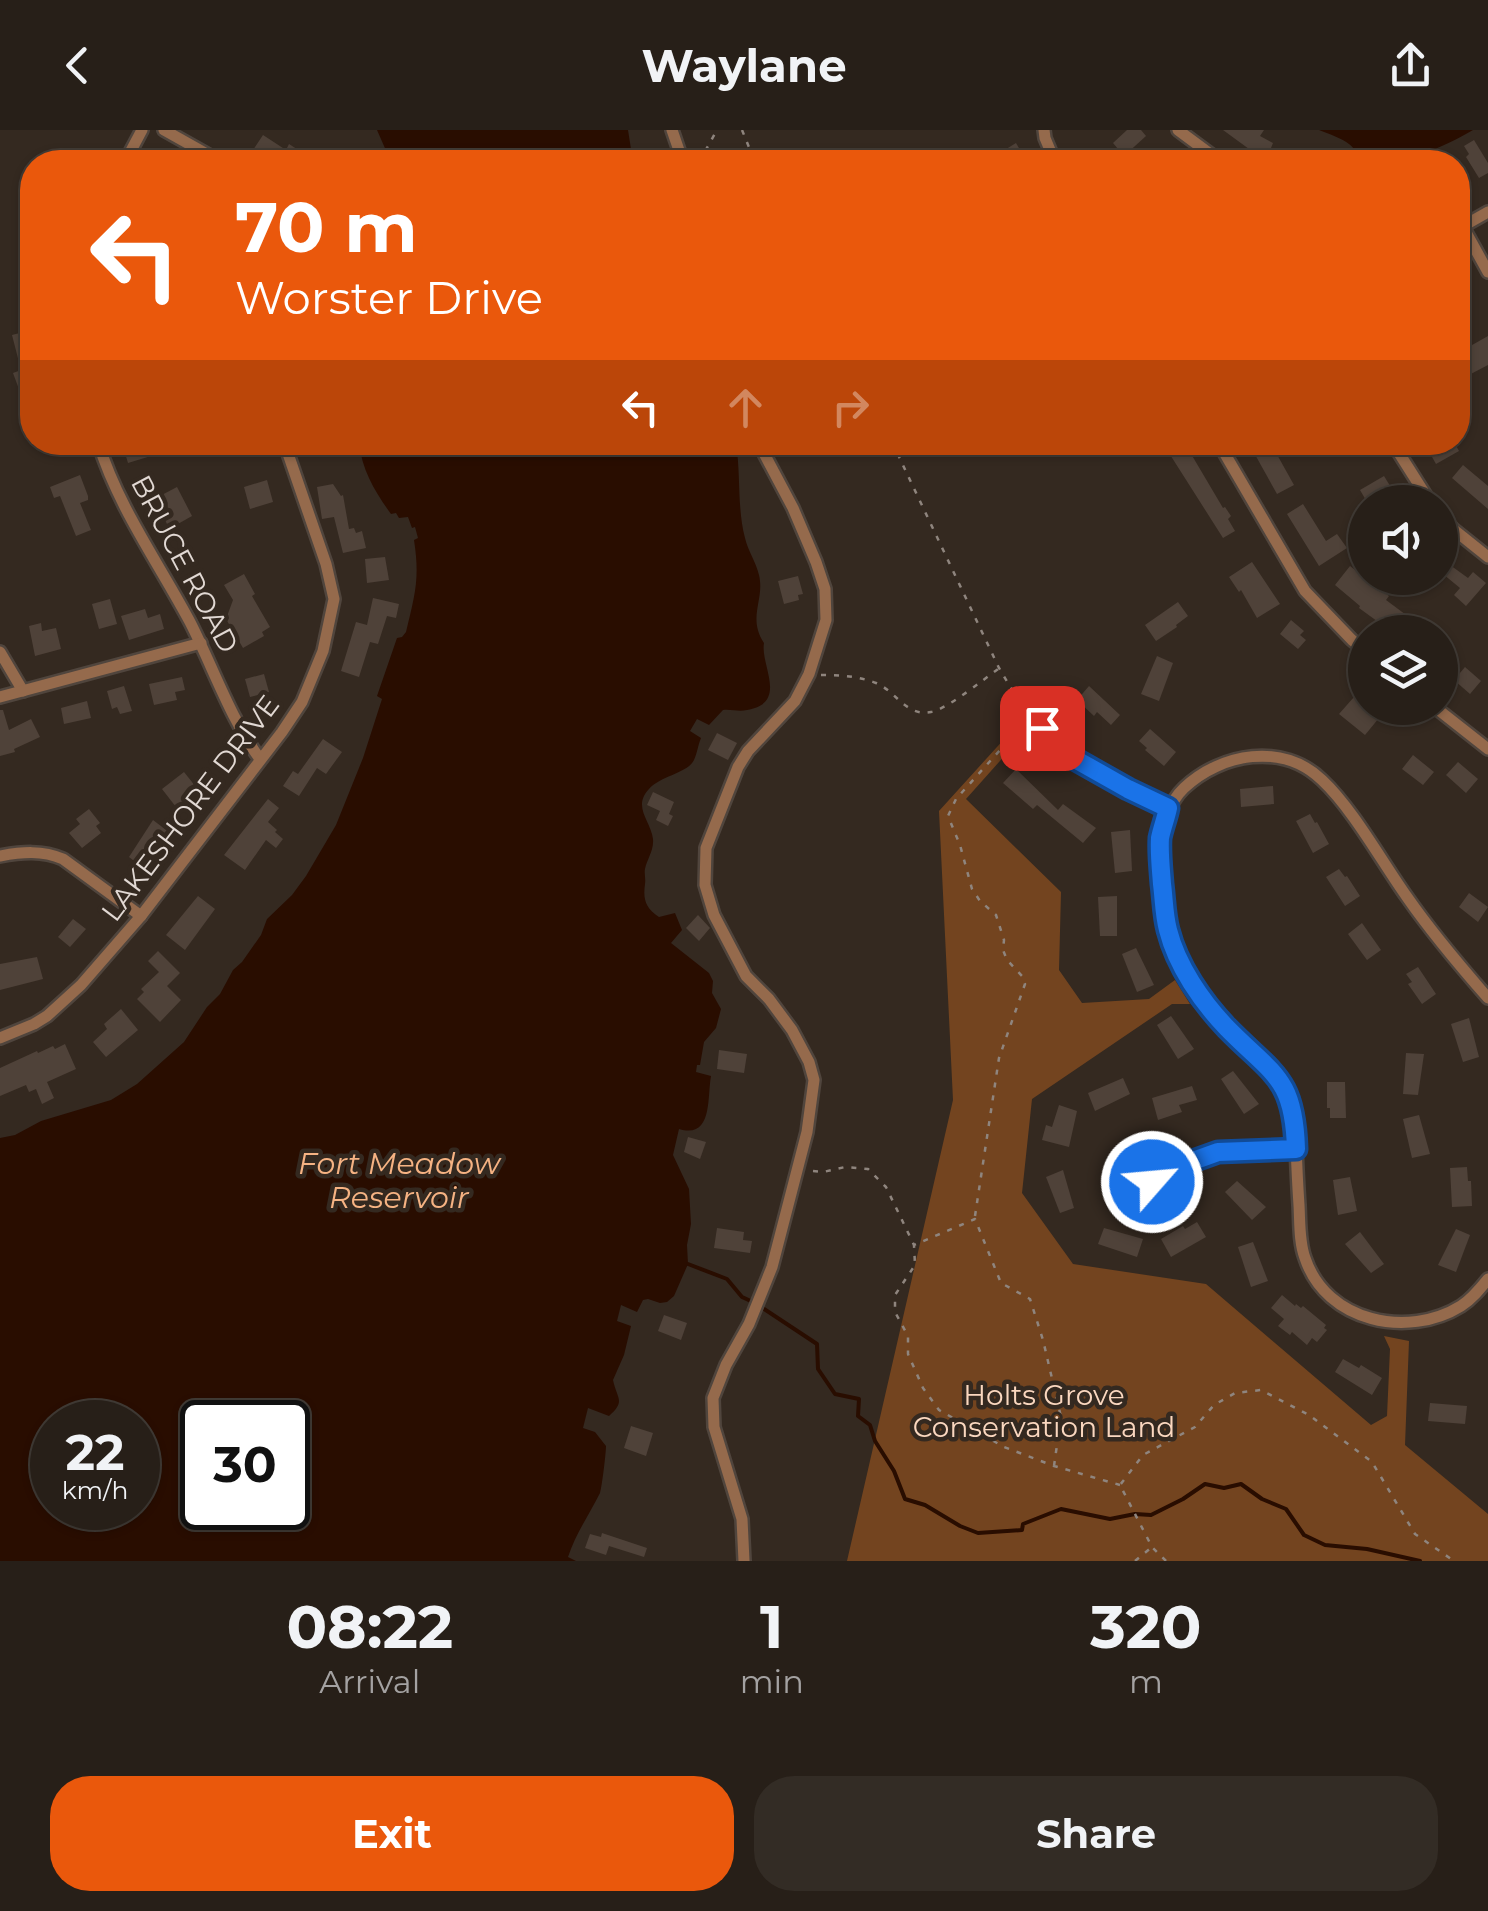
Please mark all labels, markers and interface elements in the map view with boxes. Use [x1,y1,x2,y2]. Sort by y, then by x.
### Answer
icon: back [50,38,105,93]
text: Waylane [641,38,847,93]
icon: share [1383,38,1438,93]
text: 70 m [235,184,418,270]
icon: left [70,190,200,320]
text: Worster Drive [235,270,543,325]
icon: left [613,380,668,435]
icon: ahead [718,380,773,435]
icon: right [823,380,878,435]
street label: BRUCE ROAD [124,469,246,659]
map controls [1348,485,1458,725]
button: sound [1348,485,1458,595]
button: layers [1348,615,1458,725]
pin [1000,686,1085,771]
street label: LAKESHORE DRIVE [94,688,286,928]
icon: arrive [1015,701,1070,756]
position arrow [1100,1130,1204,1234]
water label: Fort Meadow Reservoir [298,1145,502,1216]
park label: Holts Grove Conservation Land [913,1378,1175,1444]
speed limit sign: 30 [180,1400,310,1530]
text: 22 [66,1422,125,1483]
text: km/h [62,1475,128,1505]
text: 08:22 [286,1590,453,1663]
text: 1 [760,1590,783,1663]
text: 320 [1090,1590,1202,1663]
text: Arrival [319,1662,420,1701]
text: min [740,1662,804,1701]
text: m [1129,1662,1163,1701]
button: Exit [50,1776,734,1891]
button: Share [754,1776,1438,1891]

